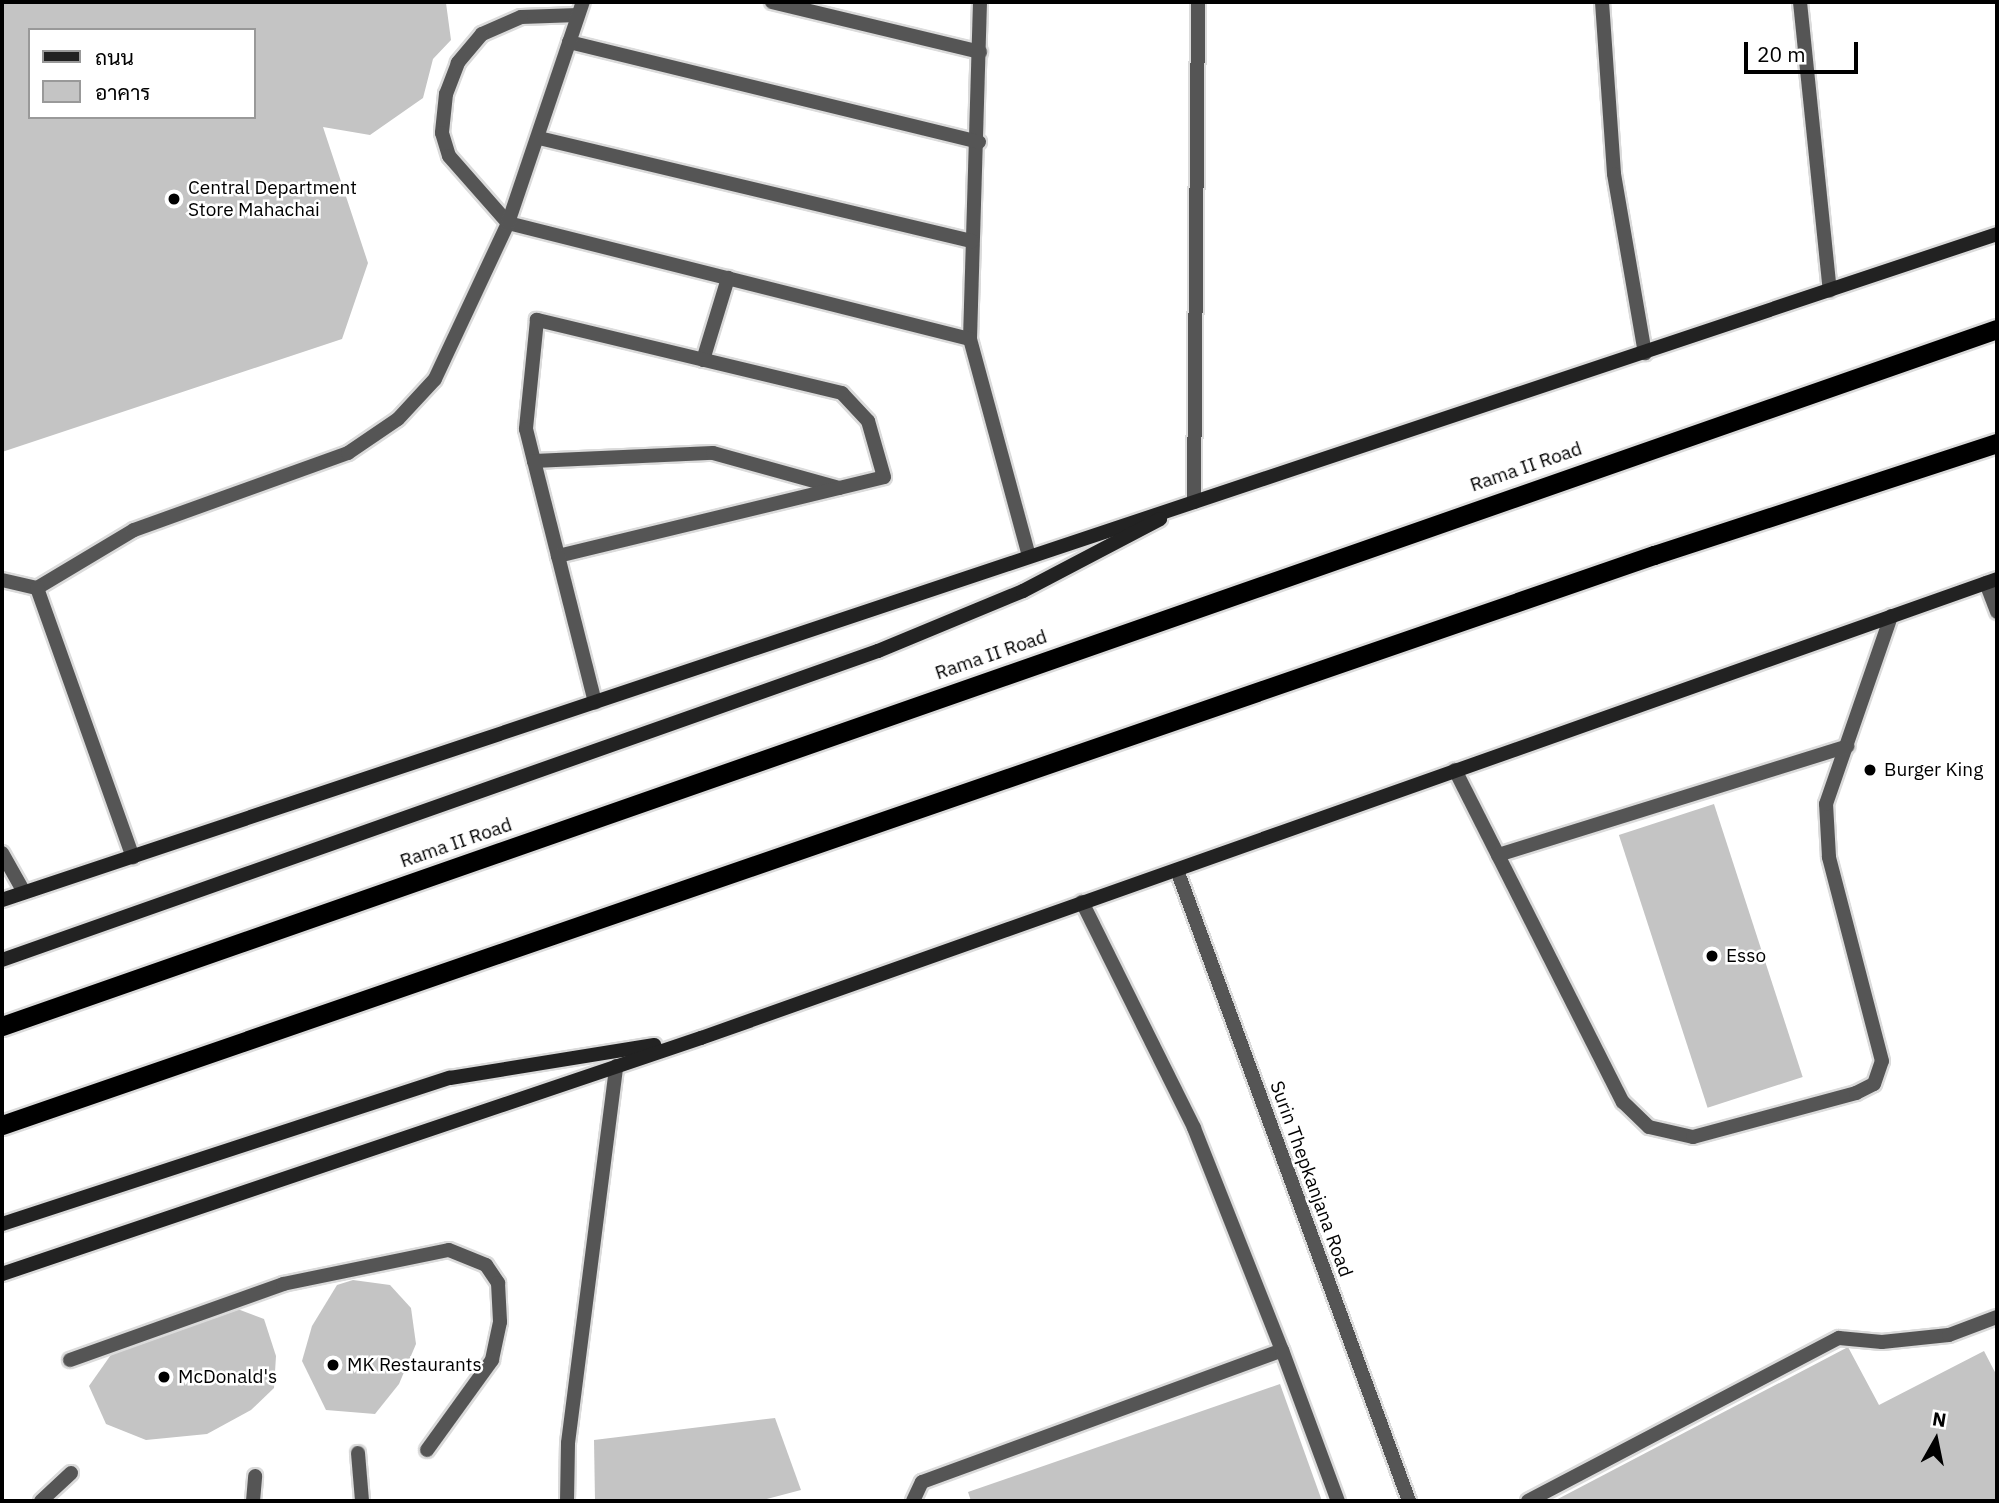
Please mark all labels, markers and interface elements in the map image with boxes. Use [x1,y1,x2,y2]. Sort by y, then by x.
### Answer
legend [28,28,256,119]
scale bar [1747,28,1861,72]
text: 20 m [1757,40,1806,68]
text: ถนน [95,43,134,71]
text: อาคาร [95,78,151,106]
place label: Central Department Store Mahachai [188,177,357,221]
marker: Central Department Store Mahachai [166,191,182,207]
street label: Rama II Road [1467,437,1585,497]
street label: Rama II Road [932,625,1050,685]
place label: Burger King [1884,759,1983,781]
marker: Burger King [1862,762,1878,778]
street label: Rama II Road [397,813,515,873]
place label: Esso [1726,945,1766,967]
marker: Esso [1704,948,1720,964]
street label: Surin Thepkanjana Road [1265,1078,1357,1280]
place label: MK Restaurants [347,1354,482,1376]
marker: MK Restaurants [325,1357,341,1373]
place label: McDonald's [178,1366,277,1388]
marker: McDonald's [156,1369,172,1385]
north arrow [1901,1405,1971,1475]
text: N [1931,1406,1948,1432]

